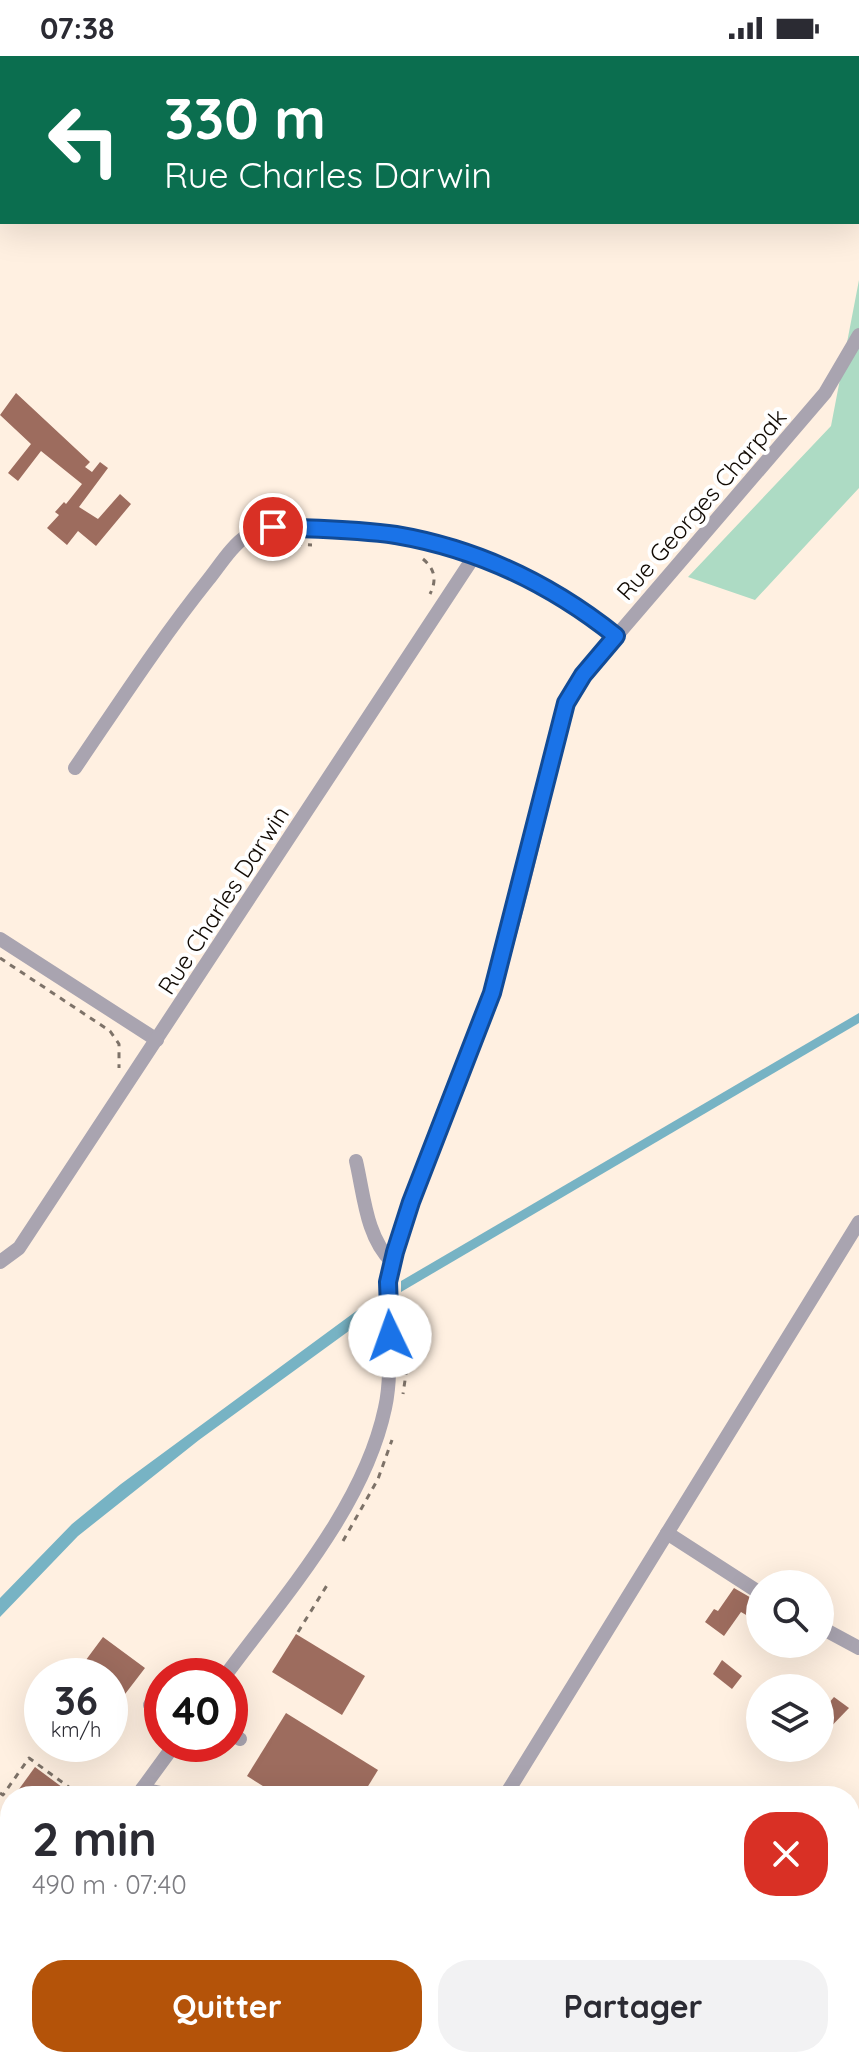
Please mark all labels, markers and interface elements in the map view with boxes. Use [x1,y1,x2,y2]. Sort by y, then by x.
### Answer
text: 07:38 [40,9,114,47]
text: 330 m [164,83,326,153]
icon: left [32,88,136,192]
text: Rue Charles Darwin [164,152,492,197]
street label: Rue Georges Charpak [610,402,792,606]
pin [239,493,307,561]
icon: arrive [251,505,295,549]
street label: Rue Charles Darwin [151,800,295,1000]
position arrow [348,1294,432,1378]
map controls [746,1570,834,1762]
button: search [746,1570,834,1658]
speed limit sign: 40 [144,1658,248,1762]
button: layers [746,1674,834,1762]
text: 36 [54,1675,98,1725]
text: km/h [51,1717,101,1742]
text: 2 min [32,1808,157,1868]
button: close [744,1812,828,1896]
text: 490 m · 07:40 [32,1868,187,1901]
button: Quitter [32,1960,422,2052]
button: Partager [438,1960,828,2052]

